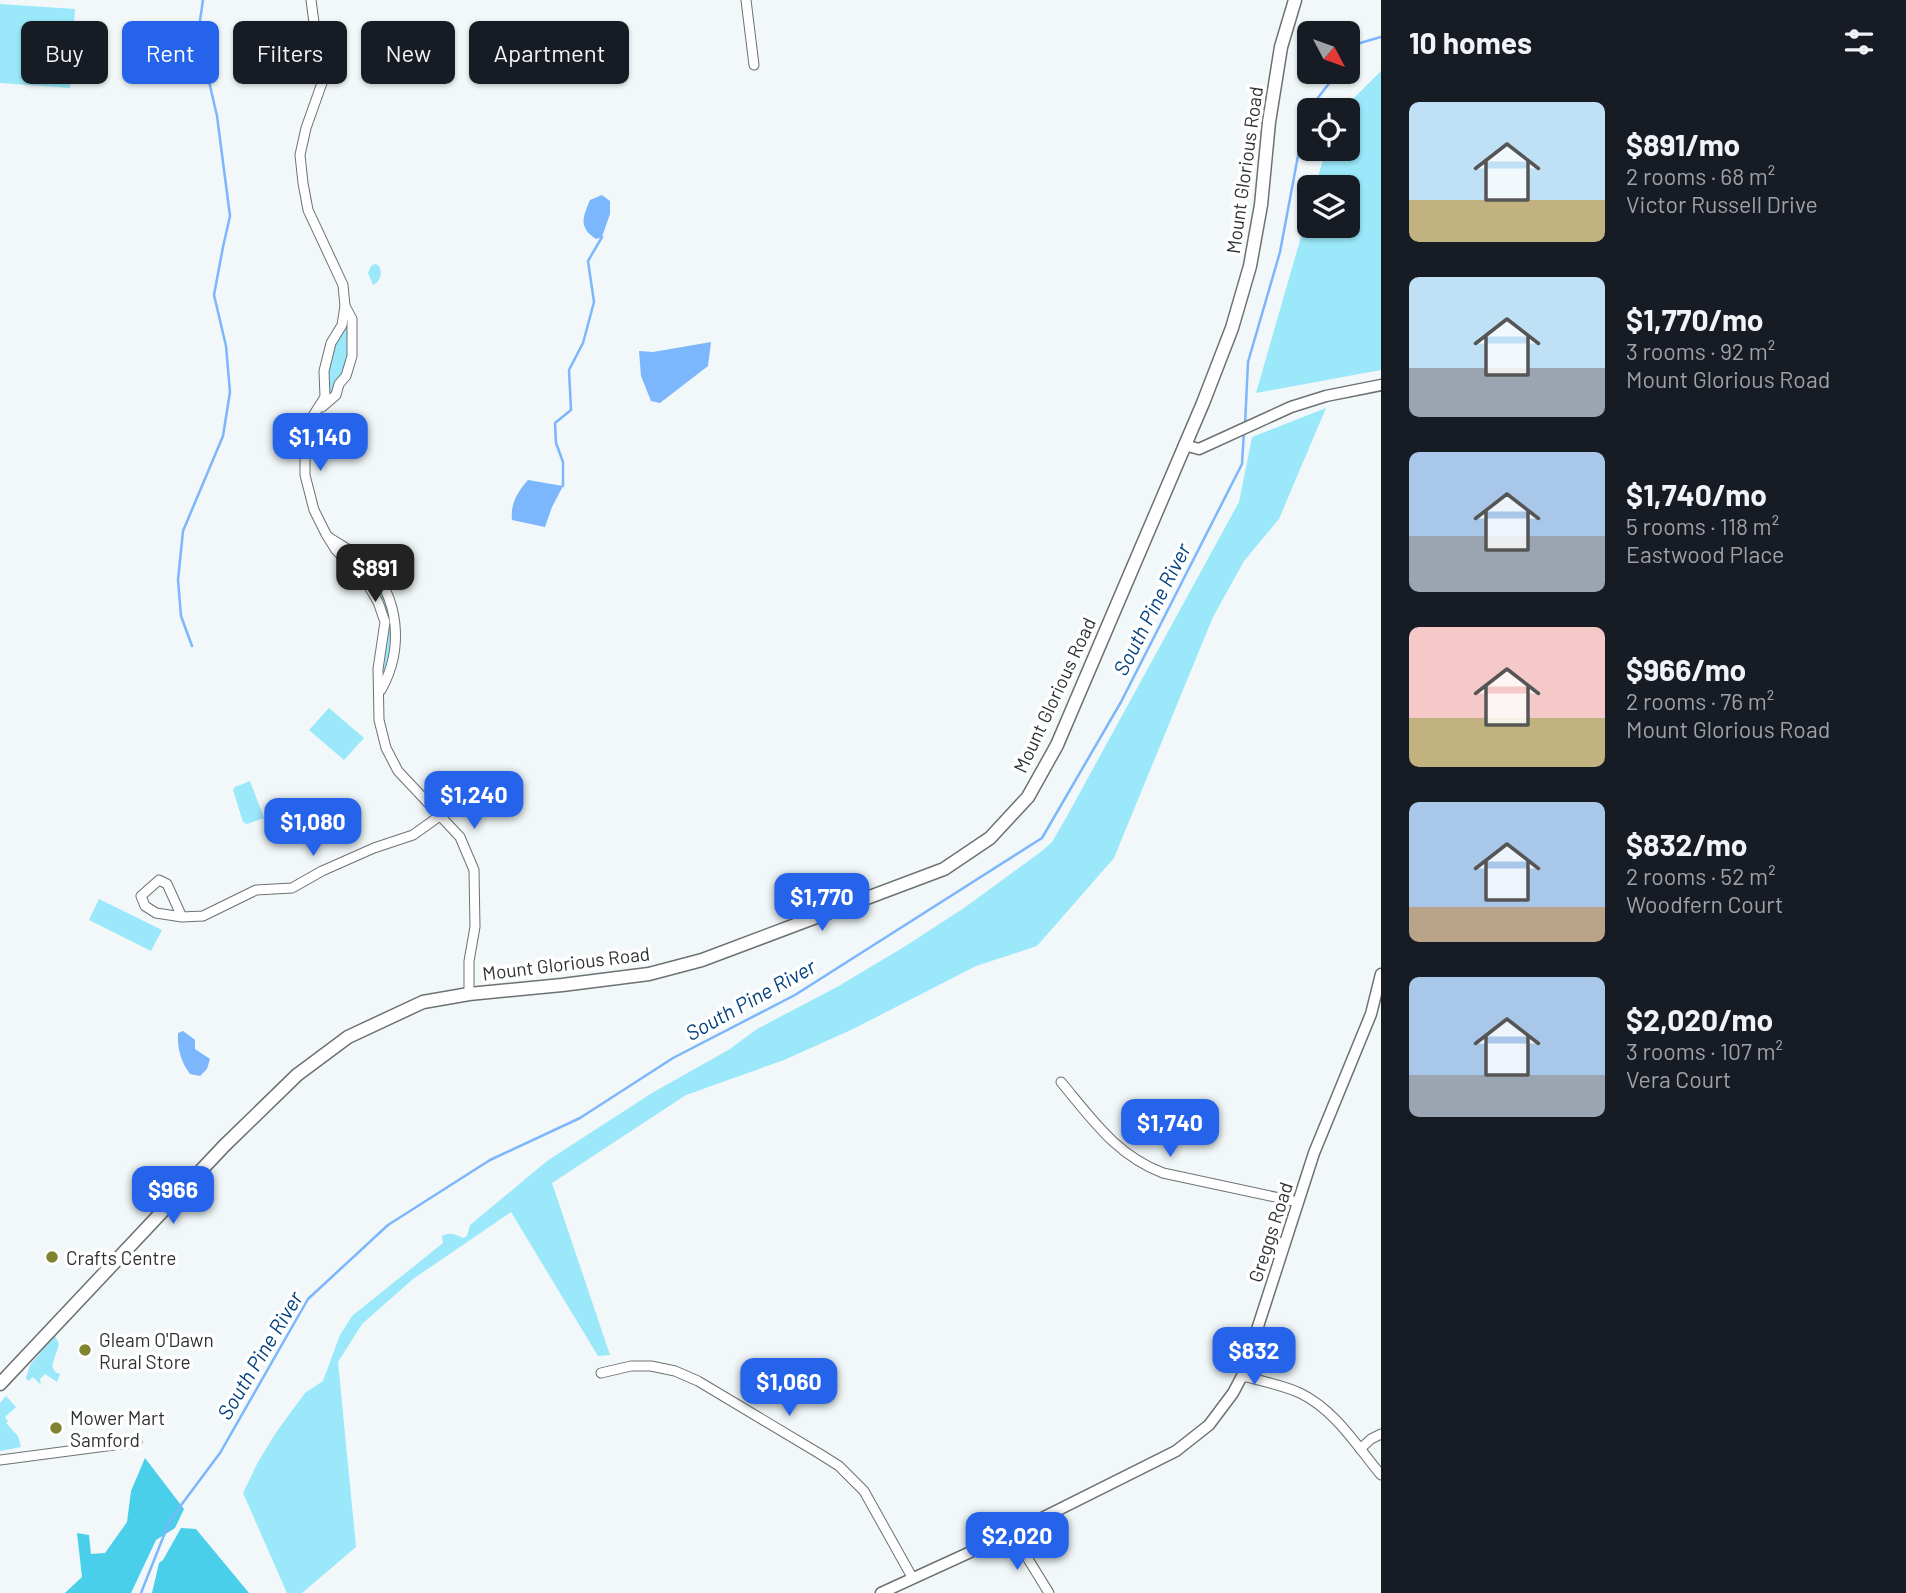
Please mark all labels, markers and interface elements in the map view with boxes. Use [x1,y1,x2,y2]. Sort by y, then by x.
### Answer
chip: Buy [21,21,108,84]
chip: Rent [122,21,219,84]
chip: Filters [233,21,347,84]
chip: New [361,21,455,84]
chip: Apartment [469,21,629,84]
north arrow [1297,21,1360,84]
map controls [1297,21,1360,238]
icon: filters [1840,23,1878,61]
text: 10 homes [1409,24,1532,60]
street label: Mount Glorious Road [1221,85,1267,255]
button: locate [1297,98,1360,161]
text: $891/mo [1626,126,1740,162]
icon: home [1465,130,1549,214]
text: 2 rooms · 68 m² [1626,162,1775,190]
button: layers [1297,175,1360,238]
text: Victor Russell Drive [1626,190,1818,218]
text: $1,770/mo [1626,301,1764,337]
icon: home [1465,305,1549,389]
text: 3 rooms · 92 m² [1626,337,1775,365]
text: Mount Glorious Road [1626,365,1830,393]
pin: $1,140 [263,414,377,473]
text: $1,140 [289,422,351,450]
text: $1,740/mo [1626,476,1767,512]
icon: home [1465,480,1549,564]
text: 5 rooms · 118 m² [1626,512,1779,540]
water label: South Pine River [1107,538,1195,679]
text: Eastwood Place [1626,540,1784,568]
pin: $891 [334,544,416,604]
text: $891 [352,553,398,581]
street label: Mount Glorious Road [1008,614,1100,776]
text: $966/mo [1626,651,1746,687]
icon: home [1465,655,1549,739]
text: 2 rooms · 76 m² [1626,687,1774,715]
text: Mount Glorious Road [1626,715,1830,743]
pin: $1,240 [417,772,531,831]
text: $1,240 [440,780,508,808]
pin: $1,080 [256,798,370,858]
text: $1,080 [280,807,346,835]
text: $832/mo [1626,826,1747,862]
icon: home [1465,830,1549,914]
text: 2 rooms · 52 m² [1626,862,1776,890]
pin: $1,770 [765,874,879,933]
text: $1,770 [790,882,854,910]
text: Woodfern Court [1626,890,1783,918]
street label: Mount Glorious Road [481,941,651,985]
water label: South Pine River [681,953,820,1045]
text: $2,020/mo [1626,1001,1773,1037]
icon: home [1465,1005,1549,1089]
text: 3 rooms · 107 m² [1626,1037,1783,1065]
text: Vera Court [1626,1065,1731,1093]
pin: $1,740 [1113,1100,1227,1159]
text: $1,740 [1137,1108,1203,1136]
pin: $966 [132,1166,214,1226]
text: $966 [148,1175,198,1203]
street label: Greggs Road [1243,1179,1297,1285]
place label: Crafts Centre [66,1246,176,1269]
marker: Crafts Centre [44,1249,60,1265]
water label: South Pine River [211,1286,307,1423]
place label: Gleam O'Dawn Rural Store [99,1328,214,1373]
pin: $832 [1213,1328,1295,1387]
text: $832 [1229,1336,1279,1364]
marker: Gleam O'Dawn Rural Store [77,1342,93,1358]
pin: $1,060 [732,1358,846,1418]
text: $1,060 [756,1367,822,1395]
place label: Mower Mart Samford [70,1406,165,1451]
marker: Mower Mart Samford [48,1420,64,1436]
pin: $2,020 [960,1512,1074,1572]
text: $2,020 [982,1521,1052,1549]

